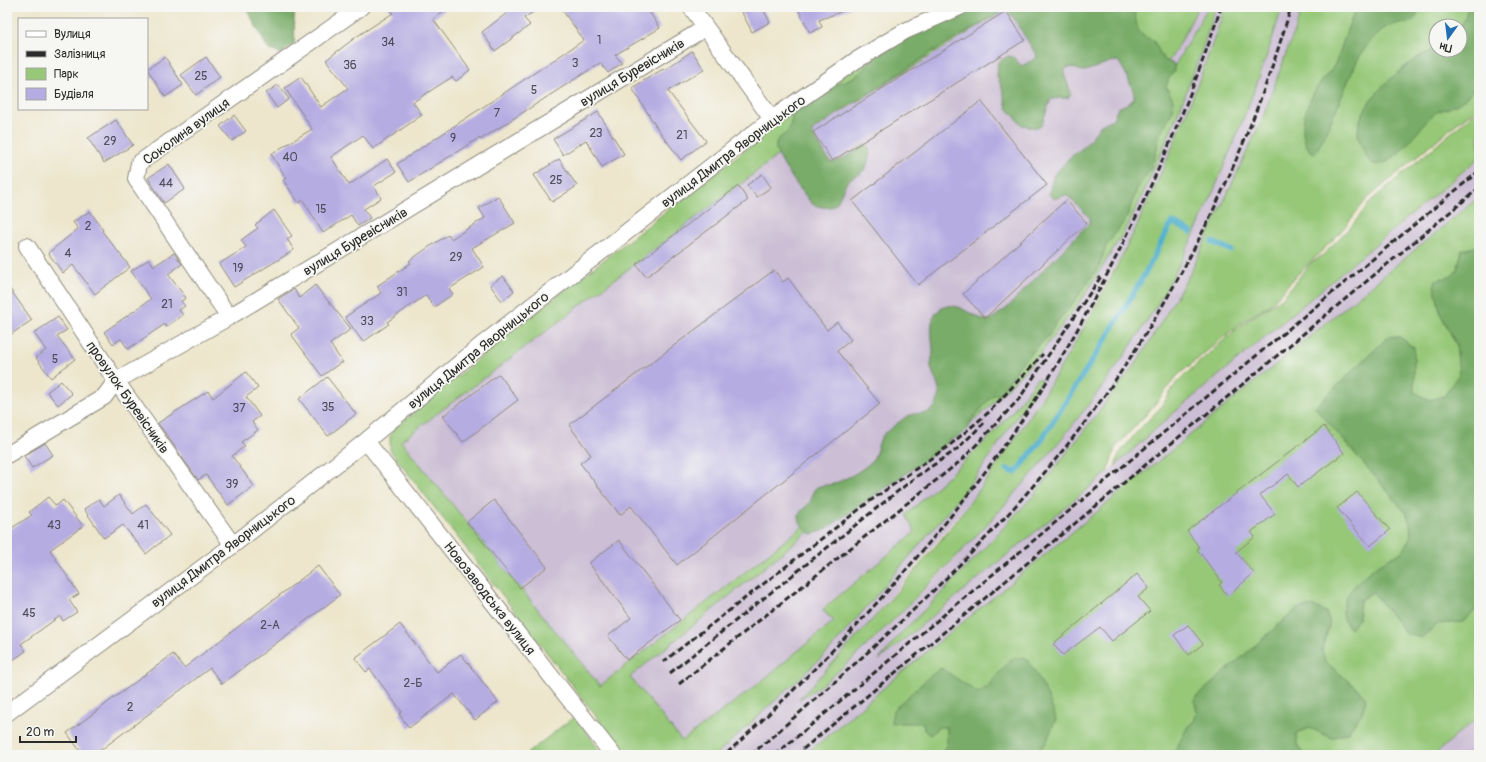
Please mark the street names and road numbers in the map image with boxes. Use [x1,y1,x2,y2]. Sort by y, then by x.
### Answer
street label: вулиця Буревісників [577,34,688,110]
street label: вулиця Дмитра Яворницького [658,91,809,211]
street label: Соколина вулиця [140,94,233,169]
street label: вулиця Буревісників [300,203,411,279]
street label: вулиця Дмитра Яворницького [404,288,553,413]
street label: провулок Буревісників [82,338,173,457]
street label: вулиця Дмитра Яворницького [148,491,299,611]
street label: Новозаводська вулиця [440,538,539,658]

